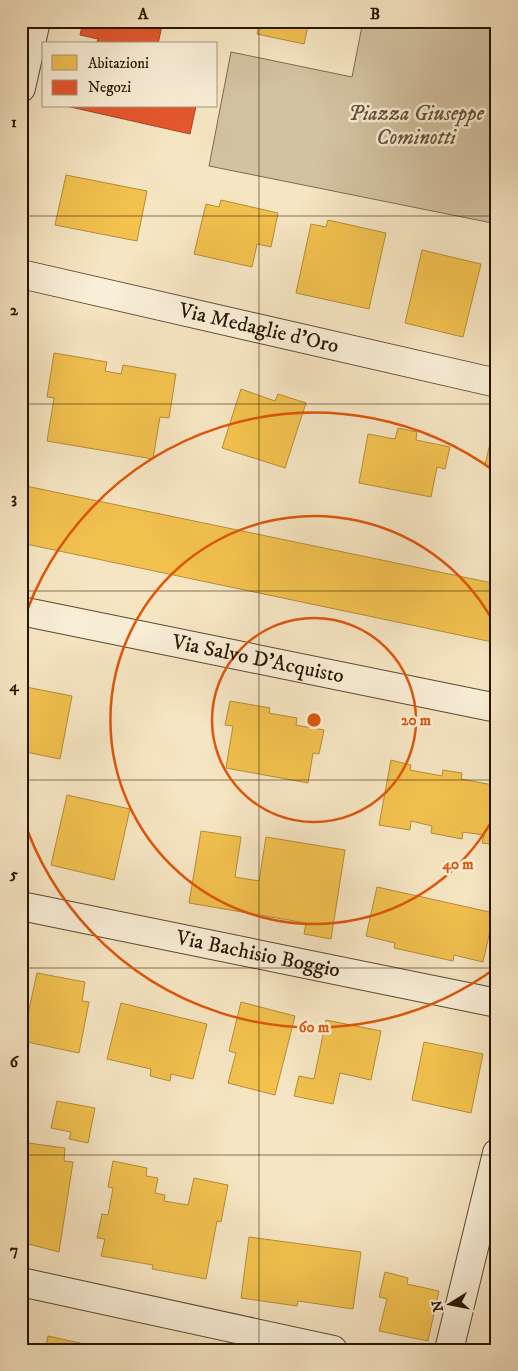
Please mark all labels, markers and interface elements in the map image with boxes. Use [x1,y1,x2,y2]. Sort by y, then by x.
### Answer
text: A [137,4,149,24]
text: B [370,4,380,24]
legend [42,42,218,108]
text: Abitazioni [88,54,149,73]
text: Negozi [88,78,131,97]
park label: Piazza Giuseppe Cominotti [348,101,485,151]
text: 1 [11,112,17,132]
street label: Via Medaglie d'Oro [176,297,341,359]
text: 2 [10,300,19,320]
text: 3 [11,488,17,508]
street label: Via Salvo D'Acquisto [169,629,346,690]
text: 4 [8,676,19,696]
centre of rings [305,711,323,729]
text: 20 m [401,711,432,730]
text: 40 m [441,855,474,874]
text: 5 [9,864,18,884]
street label: Via Bachisio Boggio [173,925,342,984]
text: 60 m [299,1018,330,1037]
text: 6 [10,1052,20,1072]
text: 7 [10,1240,18,1260]
north arrow [426,1278,476,1328]
text: N [428,1298,448,1313]

